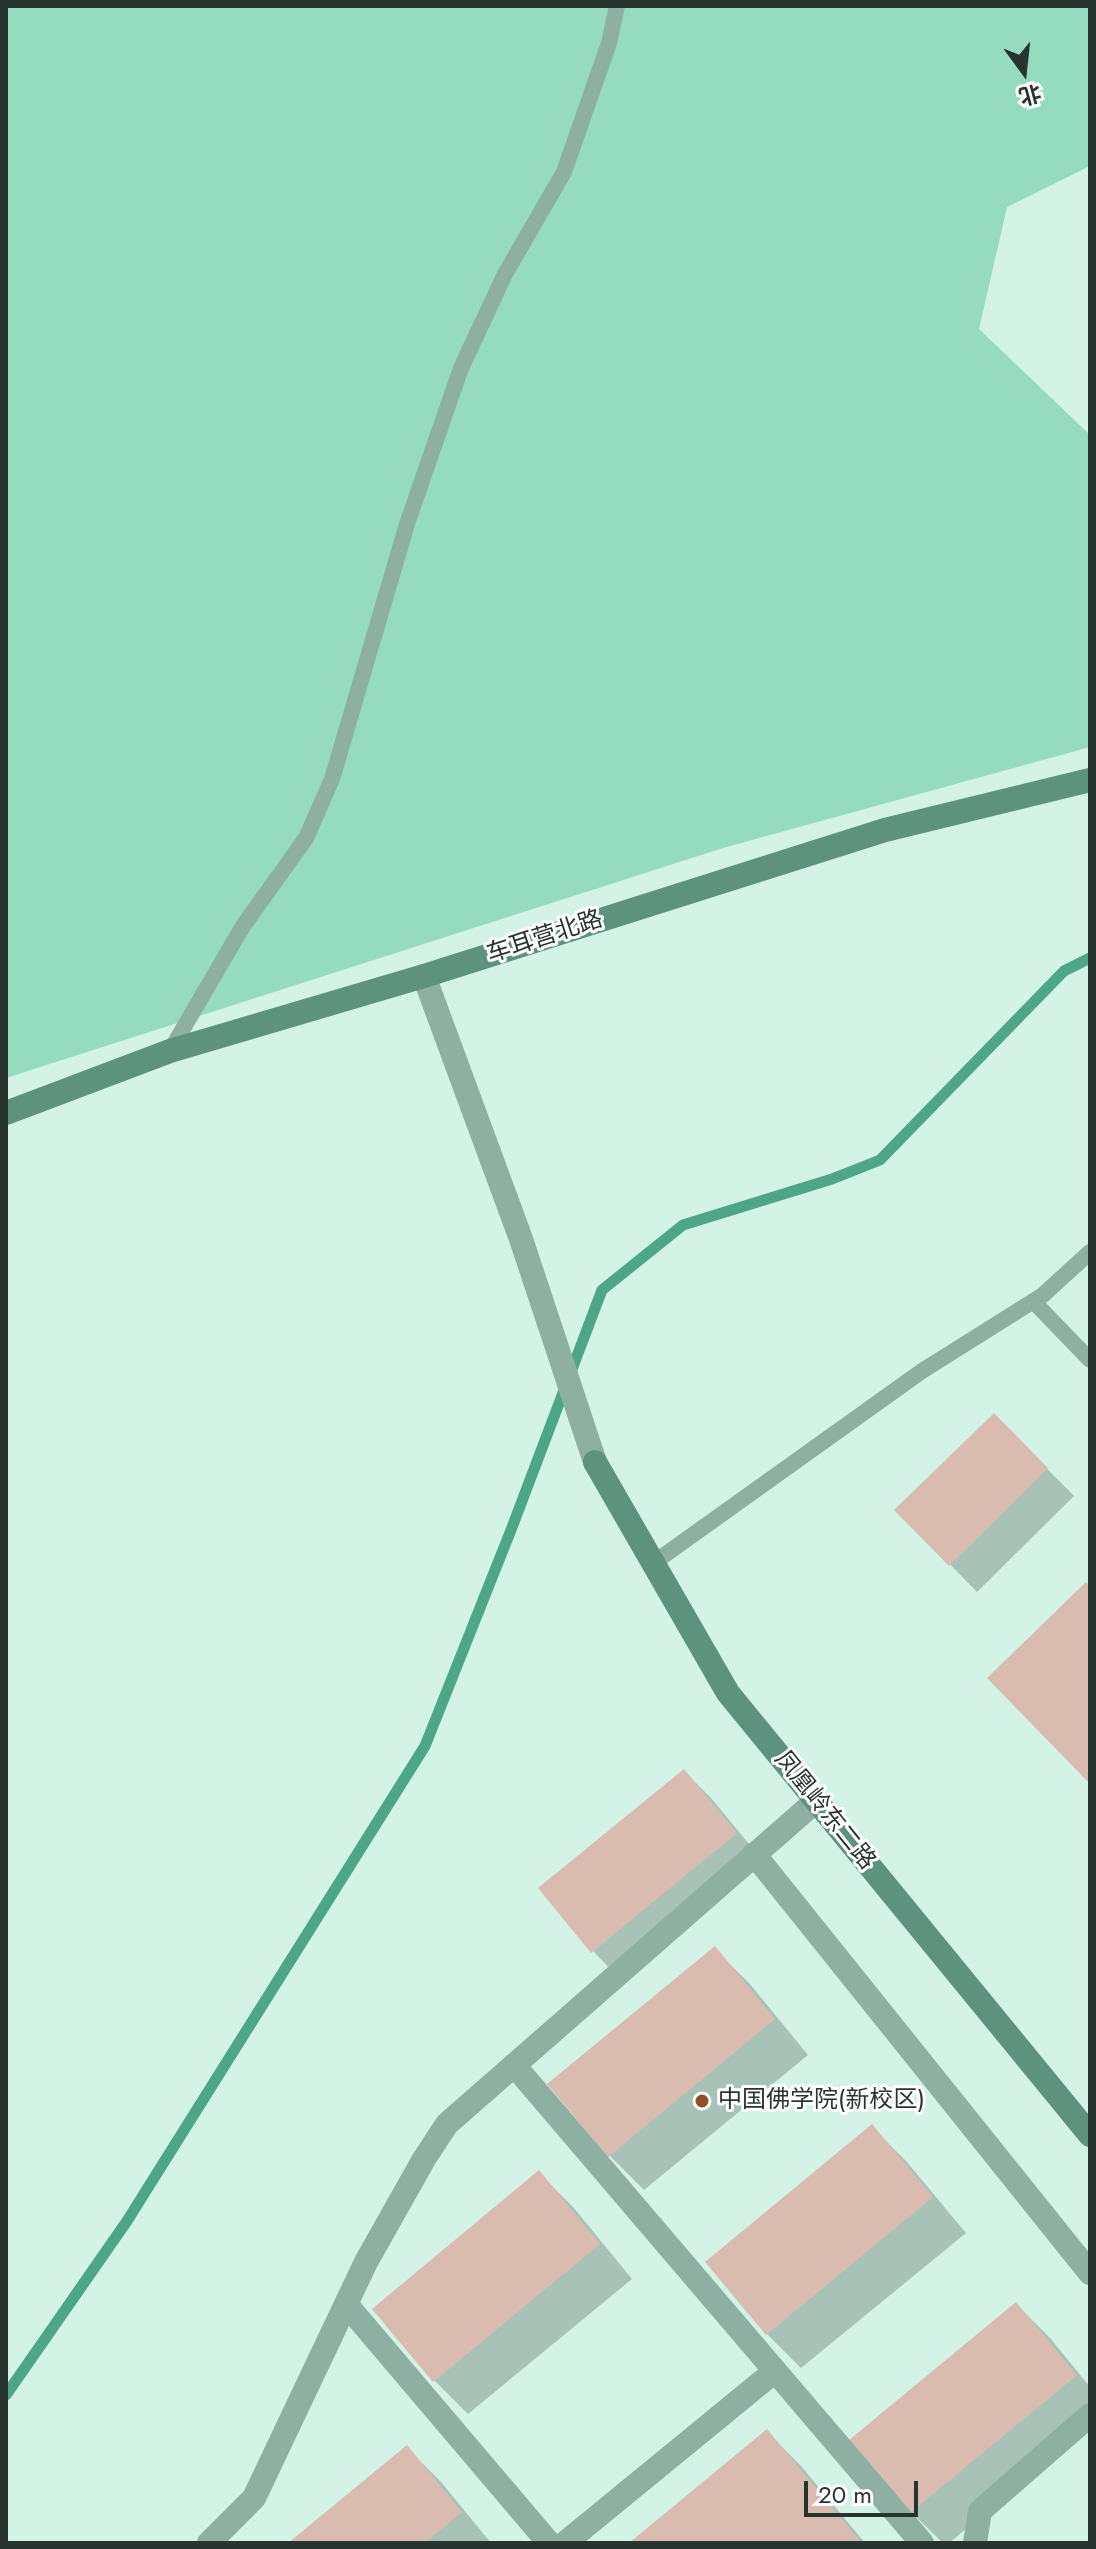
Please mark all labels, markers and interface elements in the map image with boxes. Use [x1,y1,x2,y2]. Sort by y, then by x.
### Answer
north arrow [984,32,1064,112]
text: 北 [1015,77,1045,113]
street label: 车耳营北路 [483,906,607,970]
street label: 凤凰岭东二路 [767,1746,881,1876]
place label: 中国佛学院(新校区) [718,2087,925,2115]
marker: 中国佛学院(新校区) [693,2092,711,2110]
scale bar [808,2465,922,2515]
text: 20 m [818,2477,872,2512]

